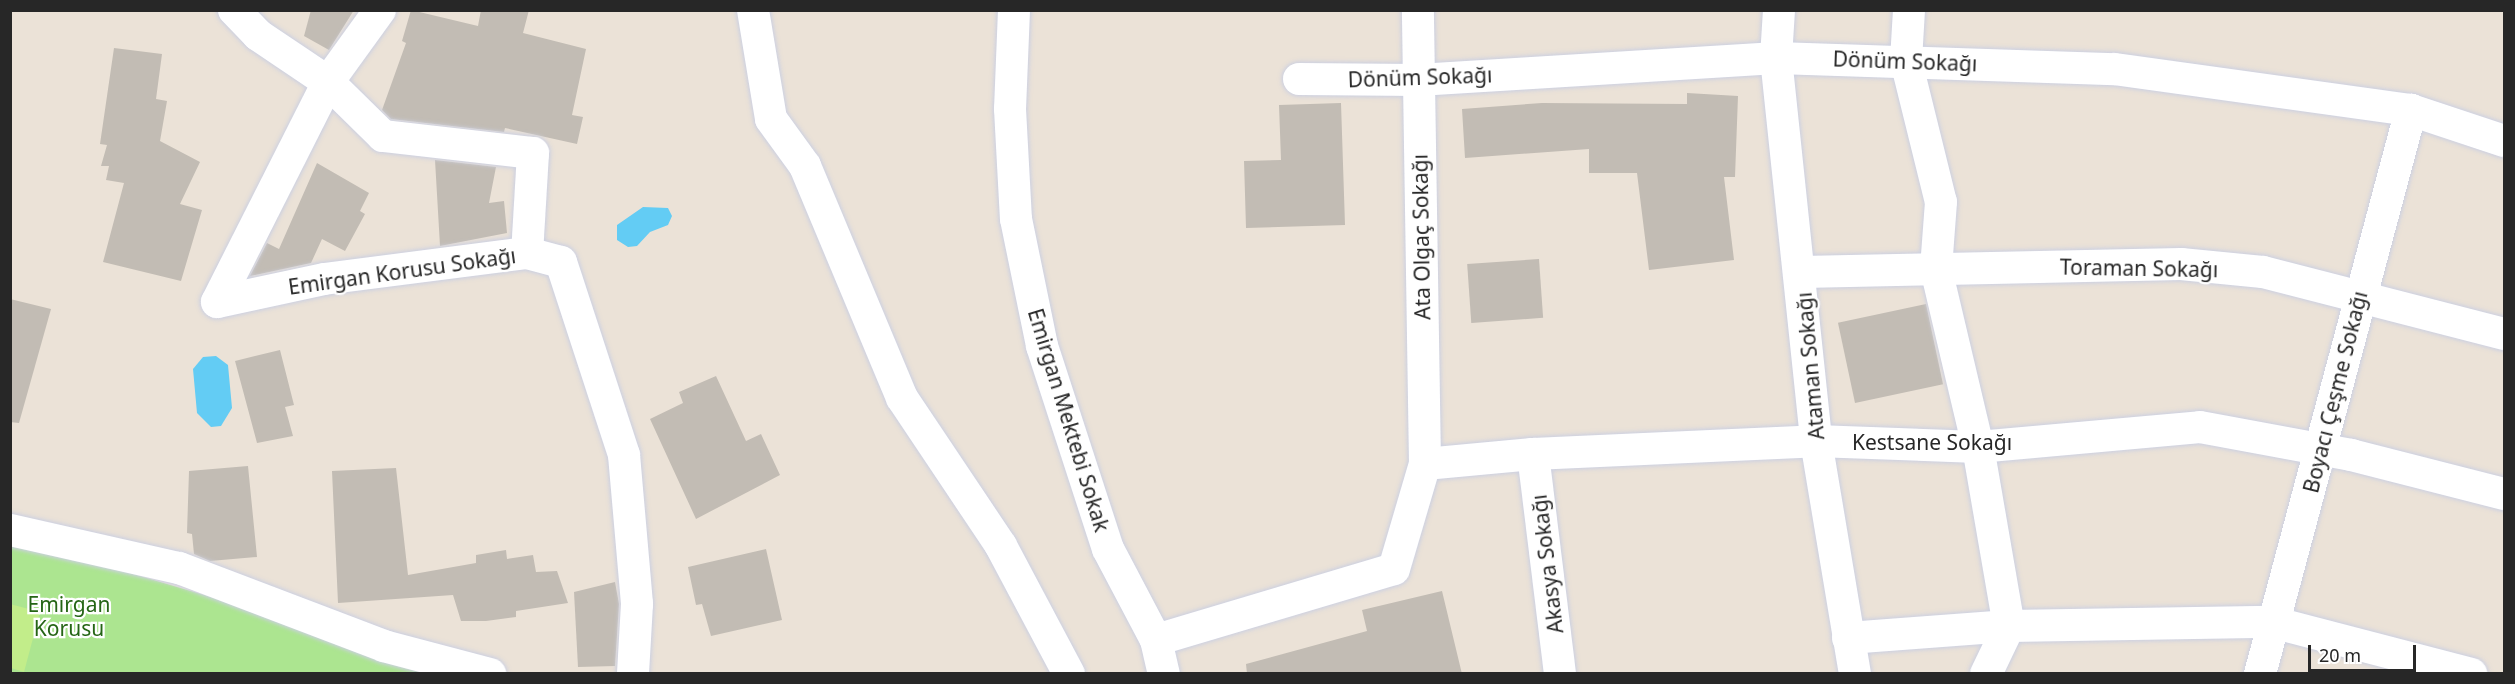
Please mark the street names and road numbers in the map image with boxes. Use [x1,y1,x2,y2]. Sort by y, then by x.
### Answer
street label: Dönüm Sokağı [1832,46,1978,76]
street label: Dönüm Sokağı [1347,62,1493,92]
street label: Ata Olgaç Sokağı [1407,154,1435,320]
street label: Emirgan Korusu Sokağı [286,243,518,299]
street label: Toraman Sokağı [2060,254,2218,282]
street label: Boyacı Çeşme Sokağı [2298,288,2372,496]
street label: Ataman Sokağı [1791,291,1829,441]
street label: Emirgan Mektebi Sokak [1023,305,1115,535]
street label: Kestsane Sokağı [1852,429,2012,455]
street label: Akasya Sokağı [1526,493,1568,635]

